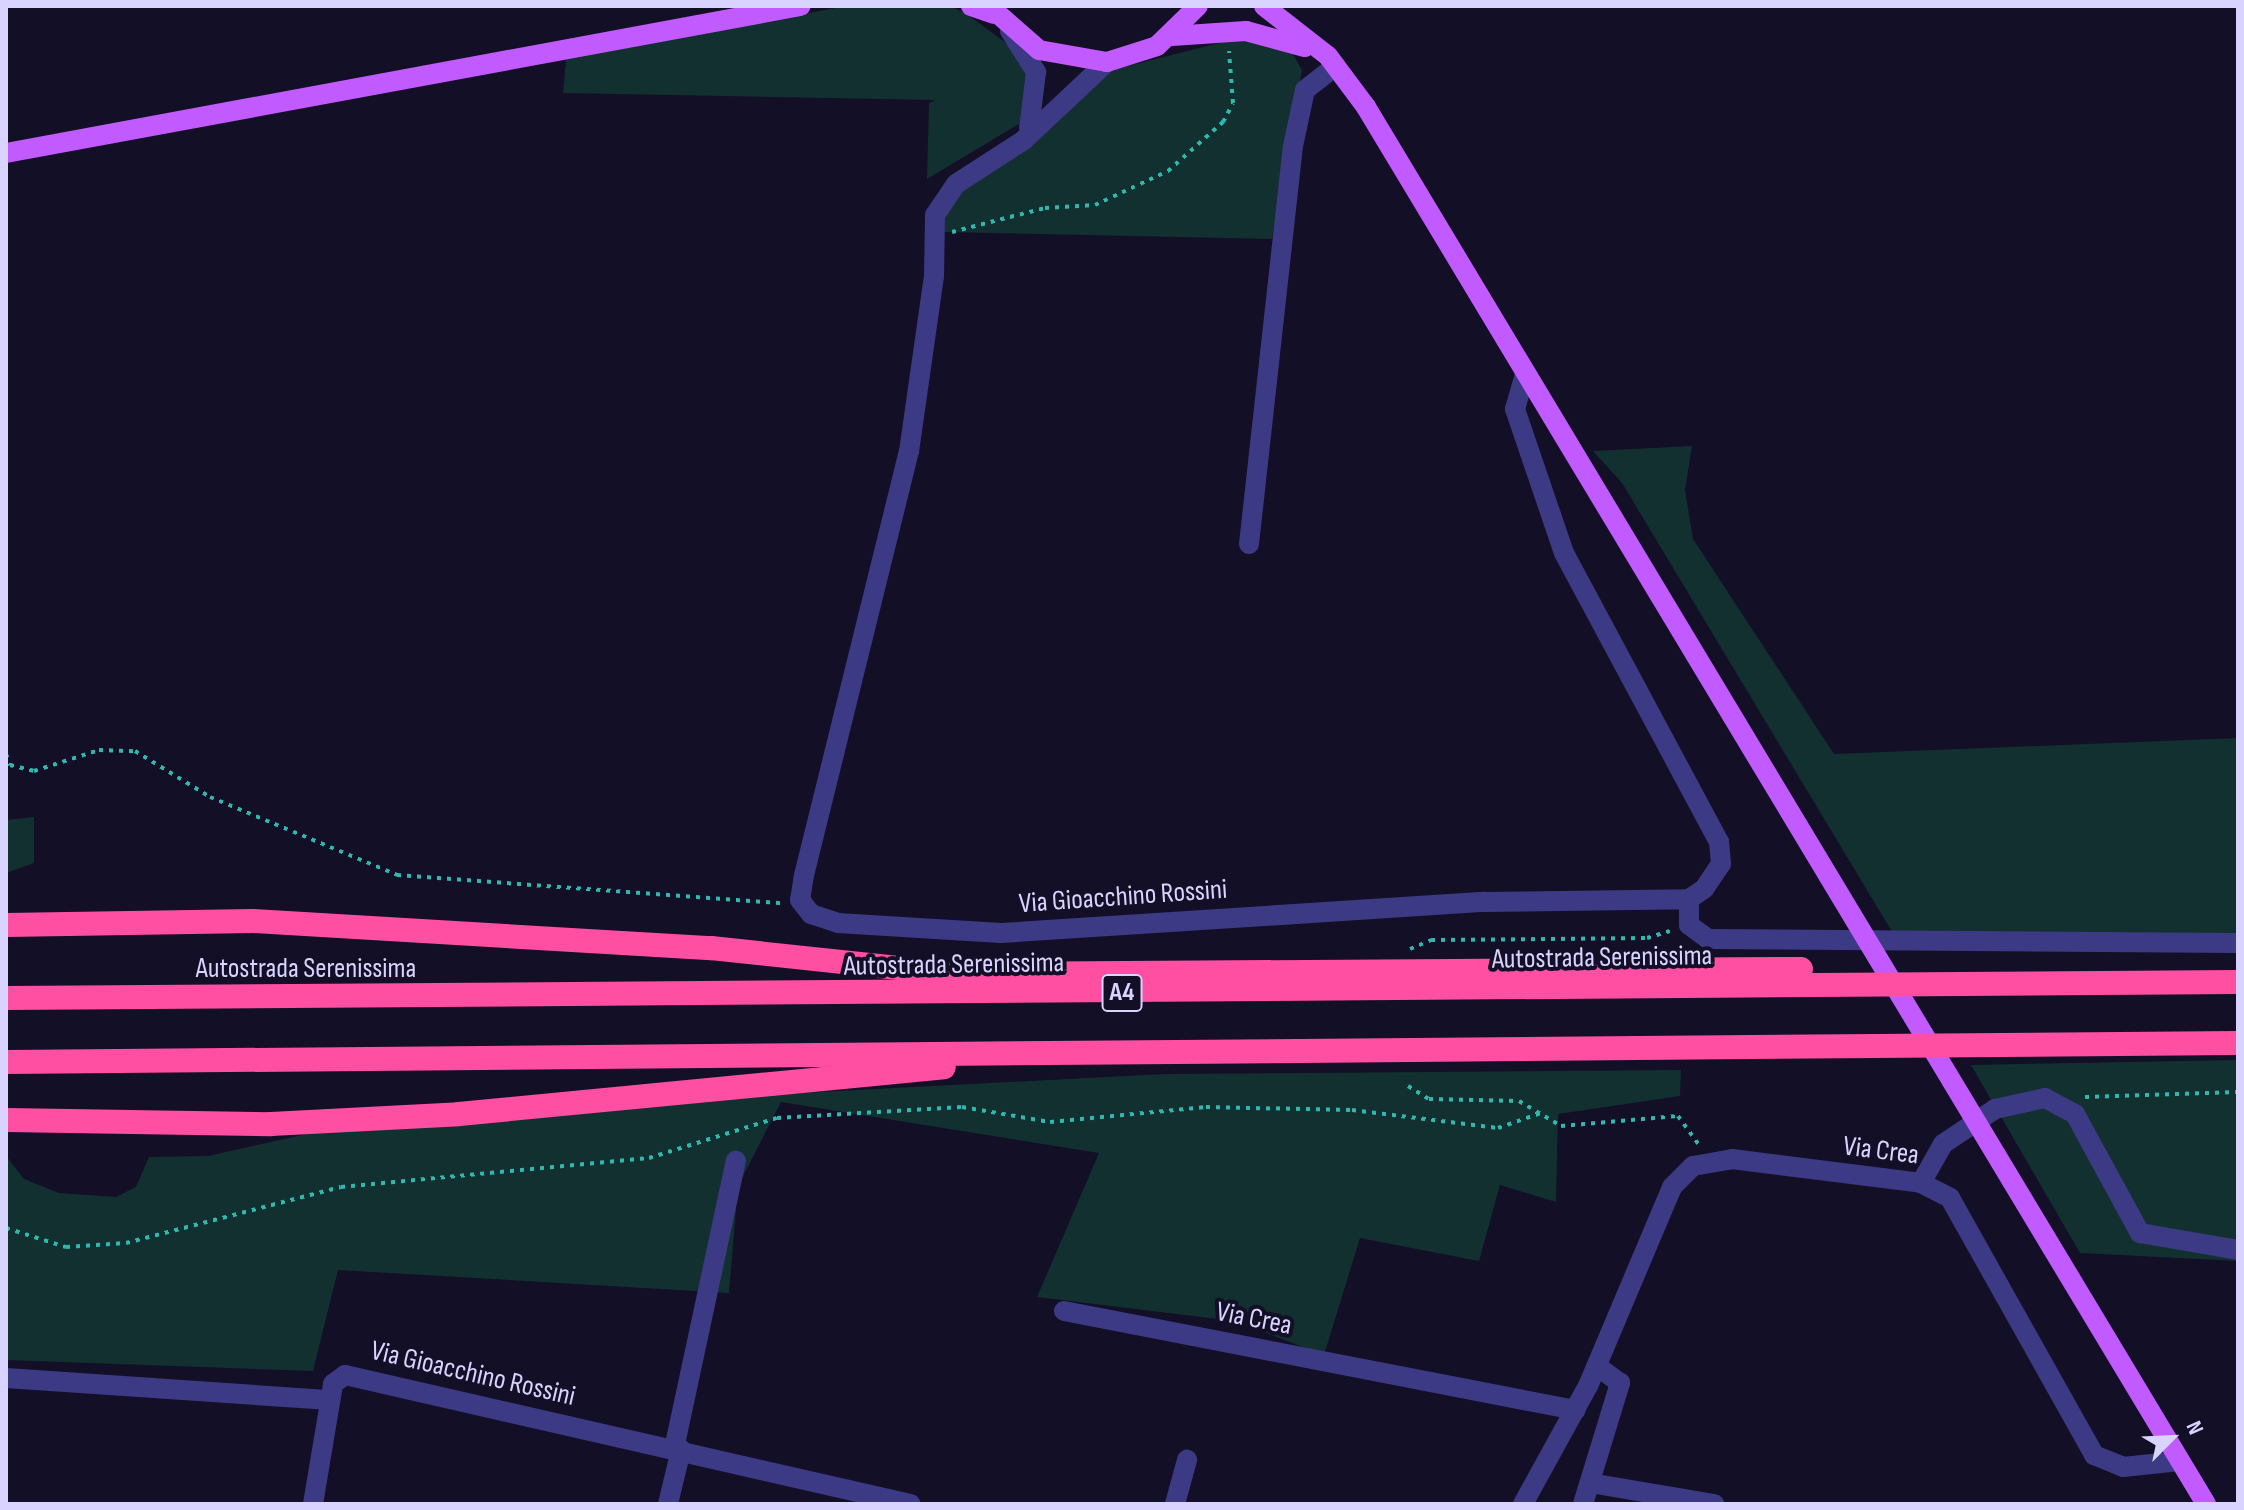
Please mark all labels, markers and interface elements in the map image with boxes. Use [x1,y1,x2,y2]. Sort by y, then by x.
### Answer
street label: Via Gioacchino Rossini [1018,873,1228,921]
street label: Autostrada Serenissima [1491,939,1713,977]
street label: Autostrada Serenissima [843,946,1065,984]
street label: Autostrada Serenissima [196,952,416,986]
road number: A4 [1100,971,1144,1015]
street label: Via Crea [1841,1130,1921,1172]
street label: Via Crea [1213,1295,1295,1343]
street label: Via Gioacchino Rossini [368,1334,578,1414]
north arrow [2132,1398,2212,1478]
text: N [2180,1417,2209,1439]

